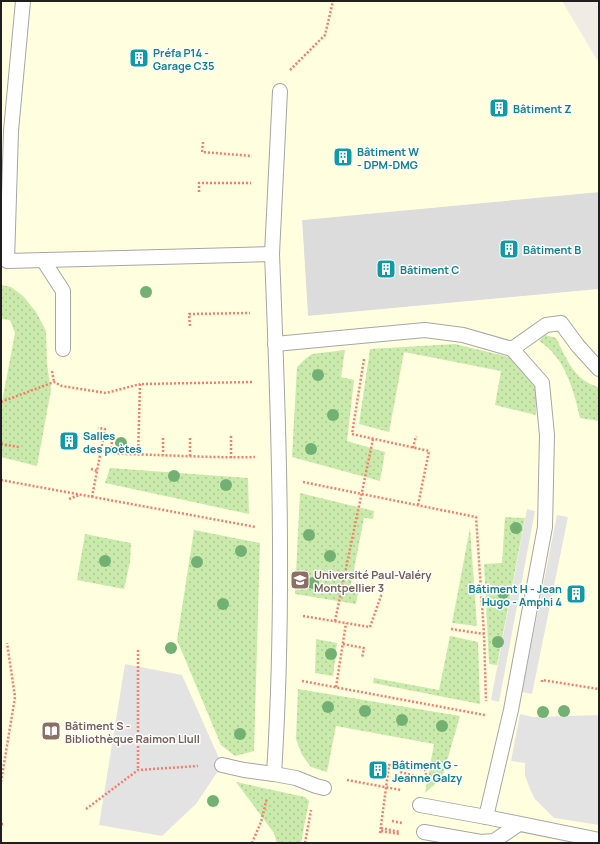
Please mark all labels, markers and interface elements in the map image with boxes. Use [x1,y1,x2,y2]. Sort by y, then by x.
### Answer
place label: Préfa P14 - Garage C35 [153,45,215,73]
building icon: Préfa P14 - Garage C35 [128,47,150,69]
building icon: Bâtiment Z [488,97,510,119]
place label: Bâtiment Z [513,101,572,116]
place label: Bâtiment W - DPM-DMG [357,144,419,172]
building icon: Bâtiment W - DPM-DMG [332,146,354,168]
building icon: Bâtiment B [498,238,520,260]
place label: Bâtiment B [523,242,581,257]
building icon: Bâtiment C [375,258,397,280]
place label: Bâtiment C [400,262,459,277]
place label: Salles des poètes [83,428,142,456]
building icon: Salles des poètes [58,430,80,452]
place label: Université Paul-Valéry Montpellier 3 [314,567,432,595]
school or university icon: Université Paul-Valéry Montpellier 3 [289,569,311,591]
place label: Bâtiment H - Jean Hugo - Amphi 4 [469,581,562,609]
building icon: Bâtiment H - Jean Hugo - Amphi 4 [565,583,587,605]
place label: Bâtiment S - Bibliothèque Raimon Llull [65,718,200,746]
library icon: Bâtiment S - Bibliothèque Raimon Llull [40,720,62,742]
place label: Bâtiment G - Jeanne Galzy [392,757,463,785]
building icon: Bâtiment G - Jeanne Galzy [367,759,389,781]

